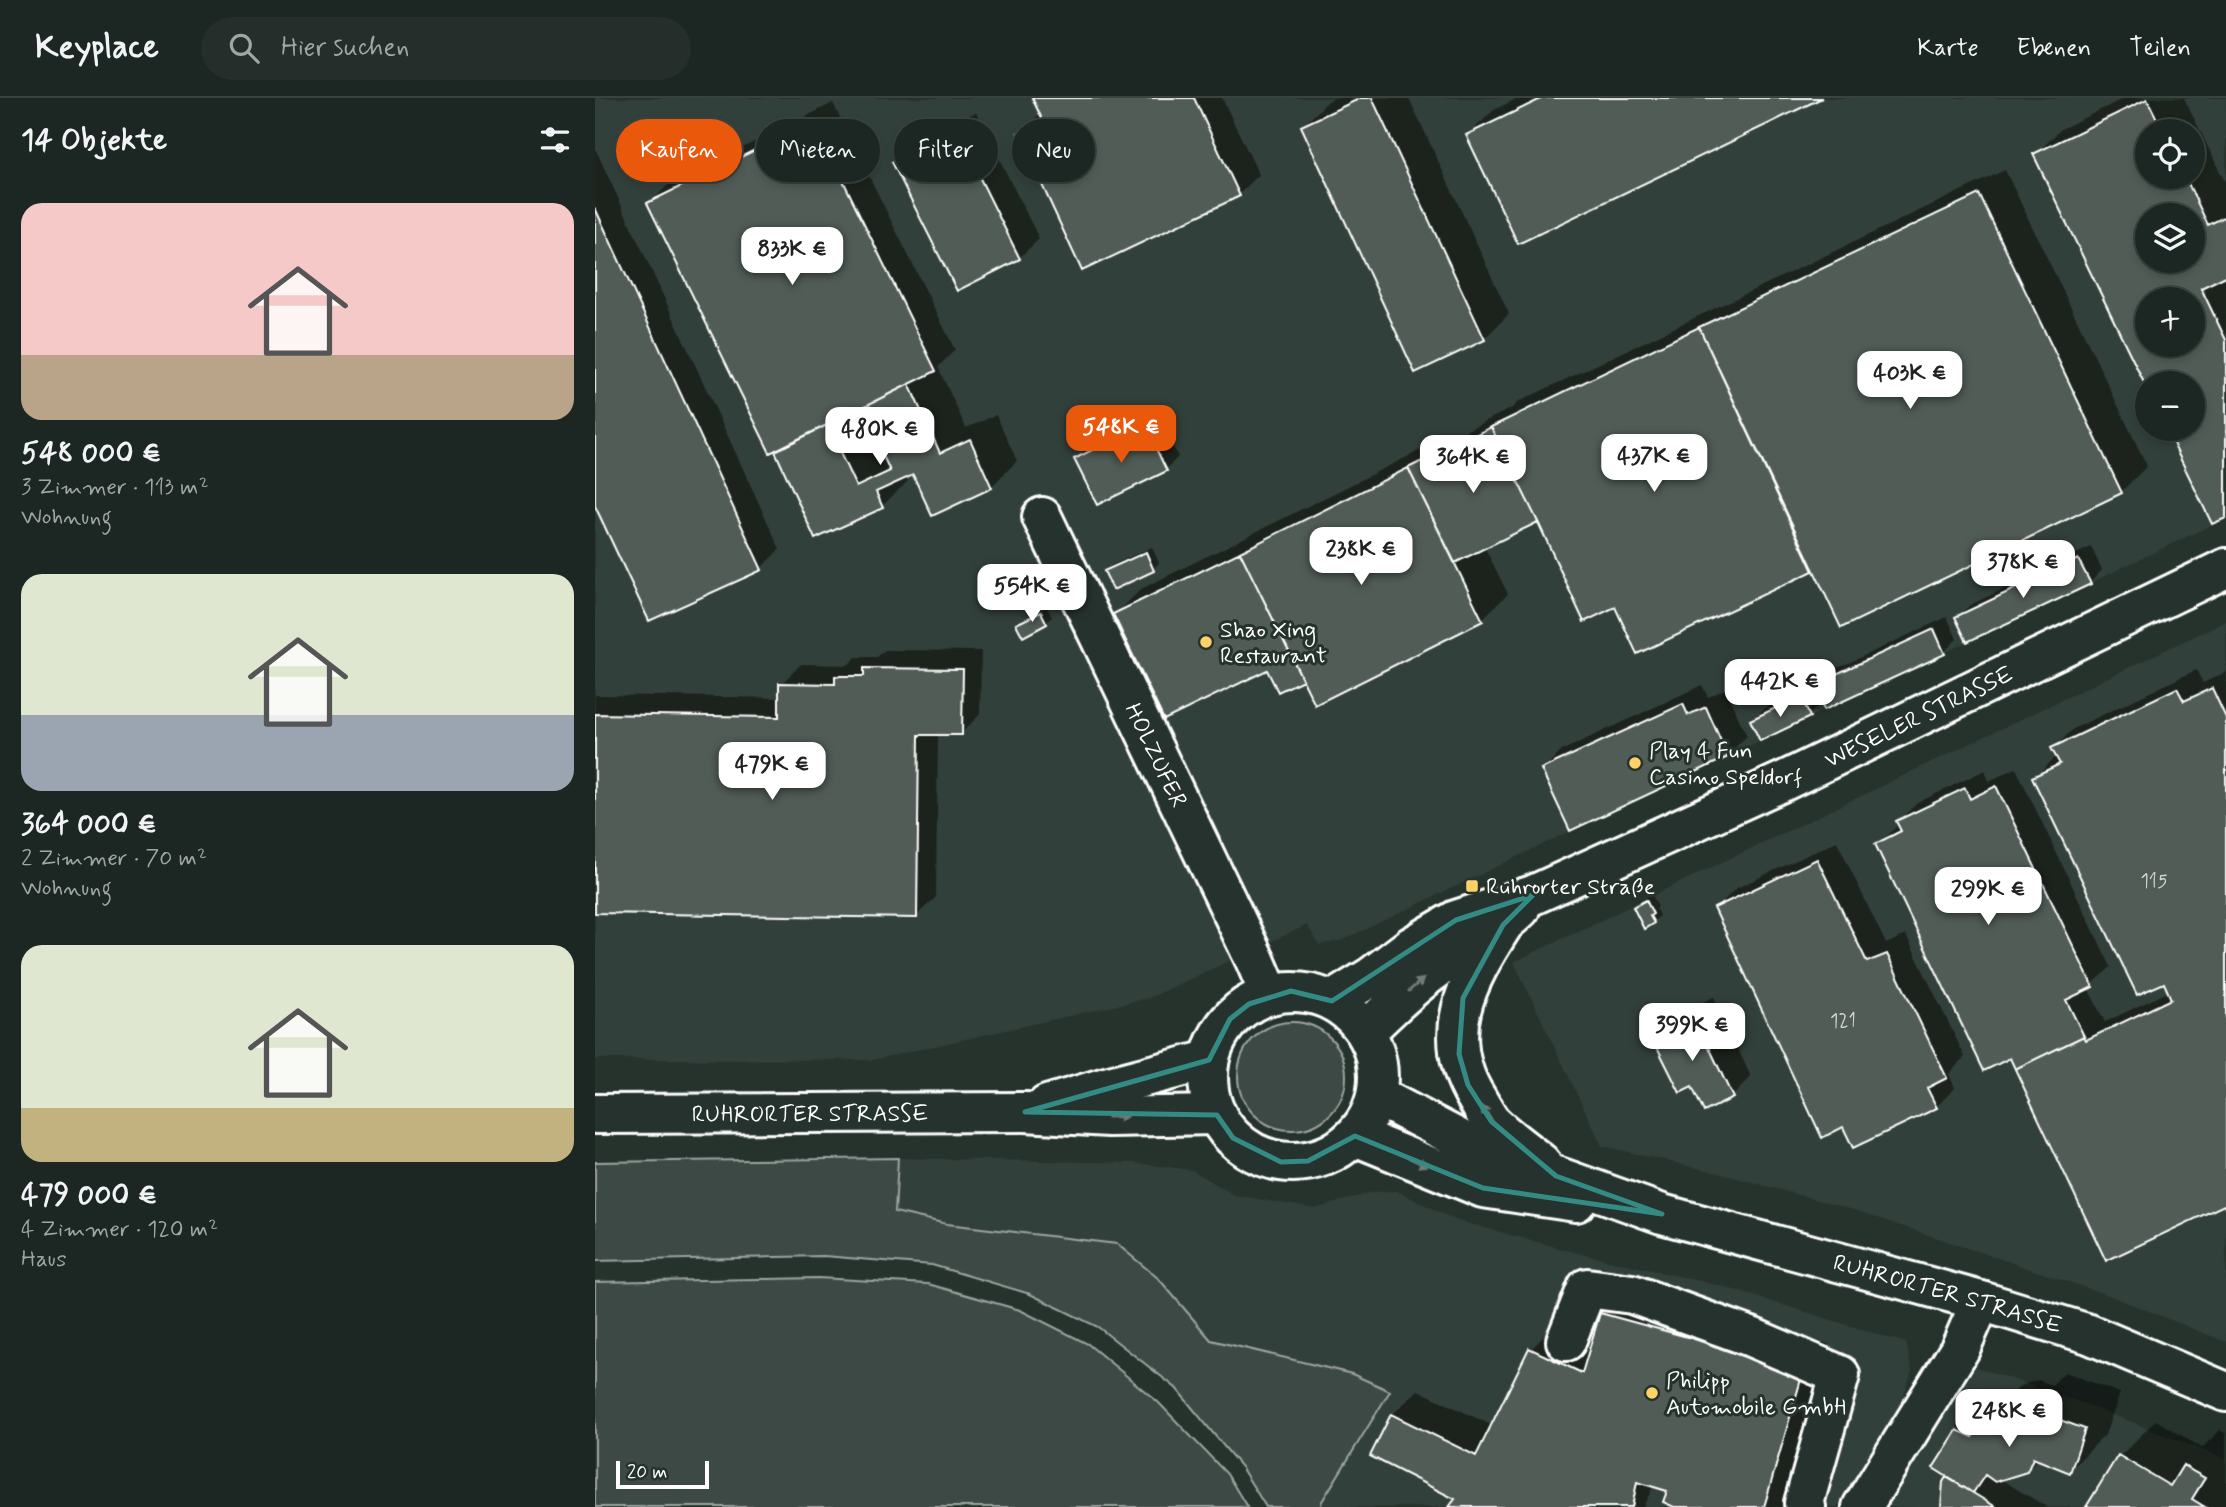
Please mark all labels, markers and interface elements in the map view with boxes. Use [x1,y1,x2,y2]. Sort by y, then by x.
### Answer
search box [201,17,691,80]
text: Keyplace [35,26,159,70]
icon: search [225,29,263,67]
text: Hier suchen [281,31,409,65]
text: Karte [1917,33,1979,64]
text: Ebenen [2017,33,2091,64]
text: Teilen [2129,33,2191,64]
chip: Kaufen [616,119,742,182]
chip: Mieten [756,119,880,182]
chip: Filter [894,119,998,182]
chip: Neu [1012,119,1095,182]
map controls [2135,119,2205,441]
button: locate [2135,119,2205,189]
text: 14 Objekte [21,121,167,160]
icon: filters [536,121,574,159]
button: layers [2135,203,2205,273]
pin: 833K € [735,228,849,287]
text: 833K € [757,235,827,265]
icon: home [235,248,361,374]
button: + [2135,287,2205,357]
pin: 403K € [1853,352,1967,411]
text: 403K € [1873,359,1947,389]
button: − [2135,371,2205,441]
pin: 548K € [1064,406,1178,465]
pin: 480K € [823,408,937,467]
text: 548K € [1082,413,1160,443]
text: 480K € [841,415,919,445]
text: 548 000 € [21,434,161,473]
pin: 437K € [1597,434,1711,494]
pin: 364K € [1416,436,1530,495]
text: 437K € [1617,442,1691,472]
text: 364K € [1436,443,1510,473]
text: 3 Zimmer · 113 m² [21,473,209,503]
text: Wohnung [21,503,112,533]
pin: 238K € [1304,528,1418,587]
text: 238K € [1326,535,1396,565]
pin: 378K € [1966,540,2080,600]
text: 378K € [1987,548,2059,578]
pin: 554K € [975,564,1089,624]
text: 554K € [993,572,1071,602]
place label: Shao Xing Restaurant [1220,616,1327,672]
icon: home [235,619,361,745]
marker: Shao Xing Restaurant [1198,634,1214,650]
pin: 442K € [1723,660,1837,719]
street label: WESELER STRASSE [1820,660,2018,776]
text: 442K € [1741,667,1819,697]
street label: HOLZUFER [1117,699,1192,813]
place label: Play 4 Fun Casino Speldorf [1649,737,1802,793]
pin: 479K € [715,742,829,802]
text: 479K € [735,750,809,780]
marker: Play 4 Fun Casino Speldorf [1627,755,1643,771]
text: 364 000 € [21,805,157,844]
text: 2 Zimmer · 70 m² [21,844,207,874]
pin: 299K € [1931,868,2045,927]
house number: 115 [2140,869,2168,894]
place label: Ruhrorter Straße [1486,873,1655,903]
text: Wohnung [21,874,112,904]
text: 299K € [1951,875,2025,905]
marker: Ruhrorter Straße [1464,878,1480,894]
one-way arrow [1408,978,1425,993]
icon: home [235,990,361,1116]
pin: 399K € [1635,1004,1749,1063]
house number: 121 [1830,1009,1856,1034]
text: 399K € [1655,1011,1729,1041]
street label: RUHRORTER STRASSE [692,1099,928,1131]
one-way arrow [1480,1106,1495,1124]
one-way arrow [1107,1111,1129,1123]
one-way arrow [1408,1156,1428,1168]
text: 479 000 € [21,1176,157,1215]
text: 4 Zimmer · 120 m² [21,1215,218,1245]
text: Haus [21,1245,67,1275]
street label: RUHRORTER STRASSE [1830,1248,2065,1342]
place label: Philipp Automobile GmbH [1666,1367,1846,1423]
marker: Philipp Automobile GmbH [1644,1385,1660,1401]
pin: 248K € [1952,1390,2066,1449]
text: 248K € [1971,1397,2047,1427]
scale bar [616,1458,709,1490]
text: 20 m [627,1460,667,1485]

